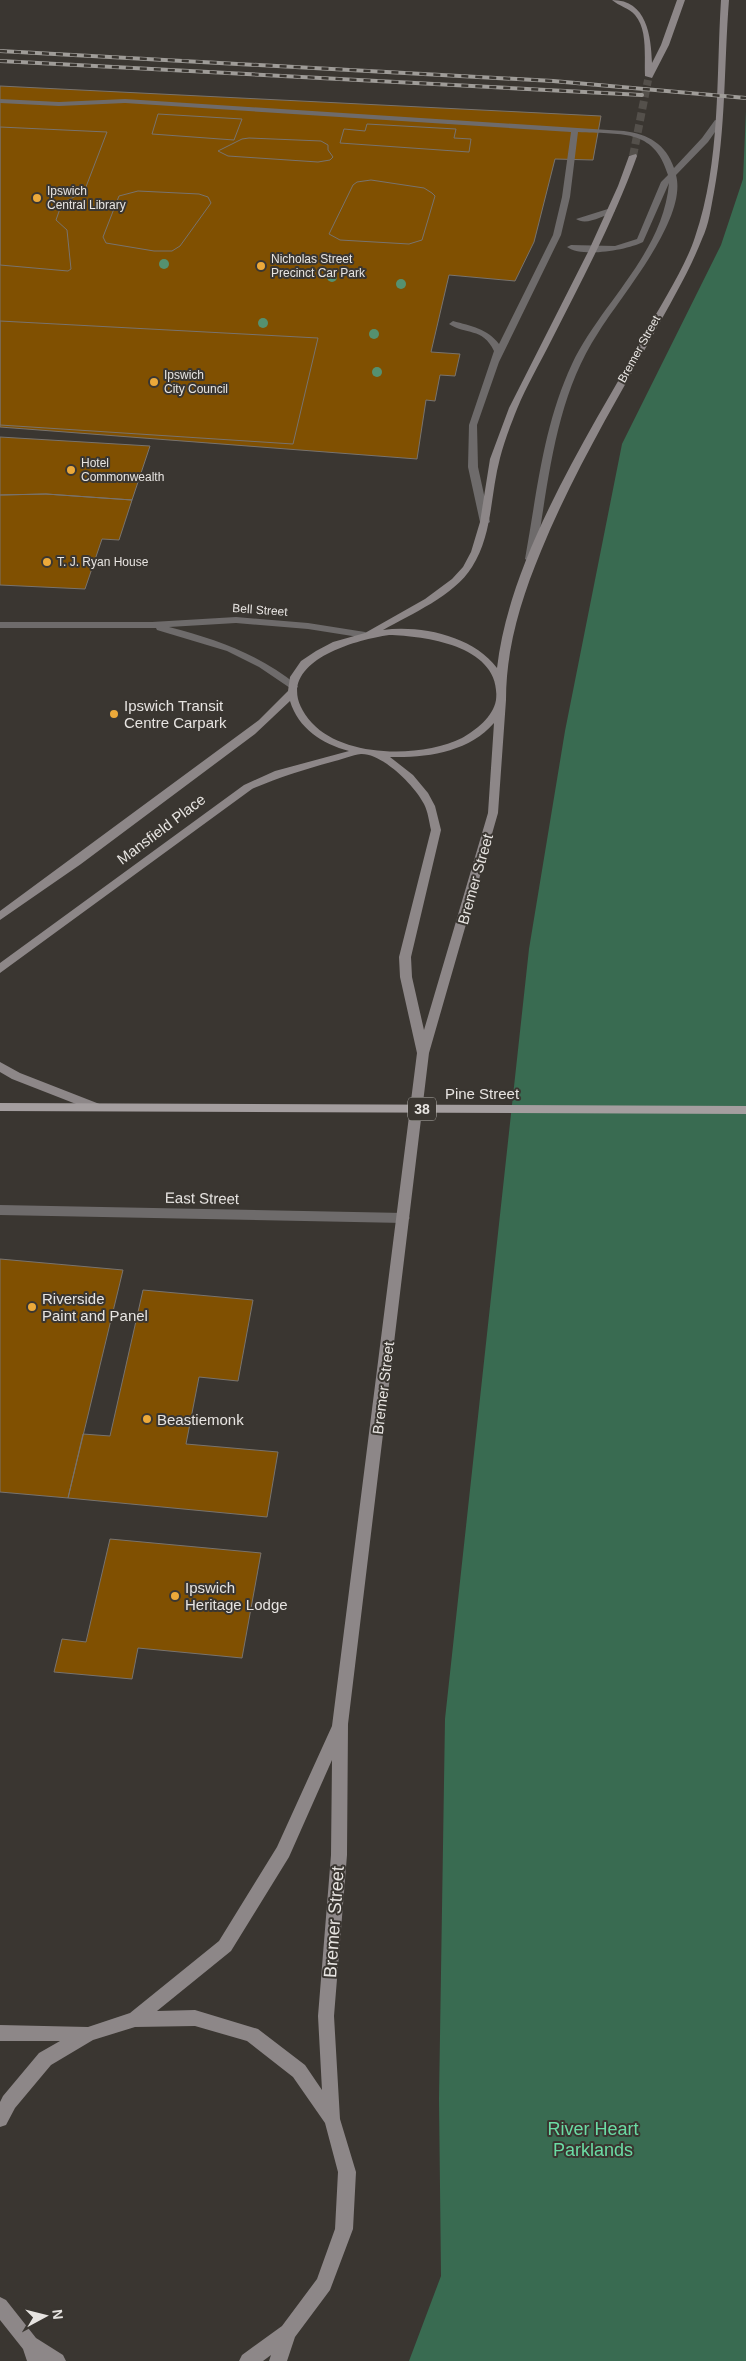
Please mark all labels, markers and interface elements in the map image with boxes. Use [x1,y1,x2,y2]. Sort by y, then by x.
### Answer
place label: Ipswich Central Library [47,184,126,212]
marker: Ipswich Central Library [31,192,43,204]
place label: Nicholas Street Precinct Car Park [271,252,366,280]
marker: Nicholas Street Precinct Car Park [255,260,267,272]
street label: Bremer Street [615,312,664,385]
place label: Ipswich City Council [164,368,228,396]
marker: Ipswich City Council [148,376,160,388]
place label: Hotel Commonwealth [81,456,164,484]
marker: Hotel Commonwealth [65,464,77,476]
place label: T. J. Ryan House [57,555,149,569]
marker: T. J. Ryan House [41,556,53,568]
street label: Bell Street [232,601,289,619]
place label: Ipswich Transit Centre Carpark [124,697,227,731]
marker: Ipswich Transit Centre Carpark [108,708,120,720]
street label: Mansfield Place [114,790,208,868]
street label: Bremer Street [454,831,496,926]
street label: Pine Street [445,1085,520,1102]
road number: 38 [408,1098,436,1120]
street label: East Street [165,1189,240,1207]
place label: Riverside Paint and Panel [42,1290,148,1324]
marker: Riverside Paint and Panel [26,1301,38,1313]
street label: Bremer Street [369,1340,397,1435]
place label: Beastiemonk [157,1411,244,1428]
marker: Beastiemonk [141,1413,153,1425]
place label: Ipswich Heritage Lodge [185,1579,288,1613]
marker: Ipswich Heritage Lodge [169,1590,181,1602]
street label: Bremer Street [320,1865,348,1979]
park label: River Heart Parklands [547,2119,639,2160]
north arrow [20,2291,70,2341]
text: N [49,2308,66,2320]

